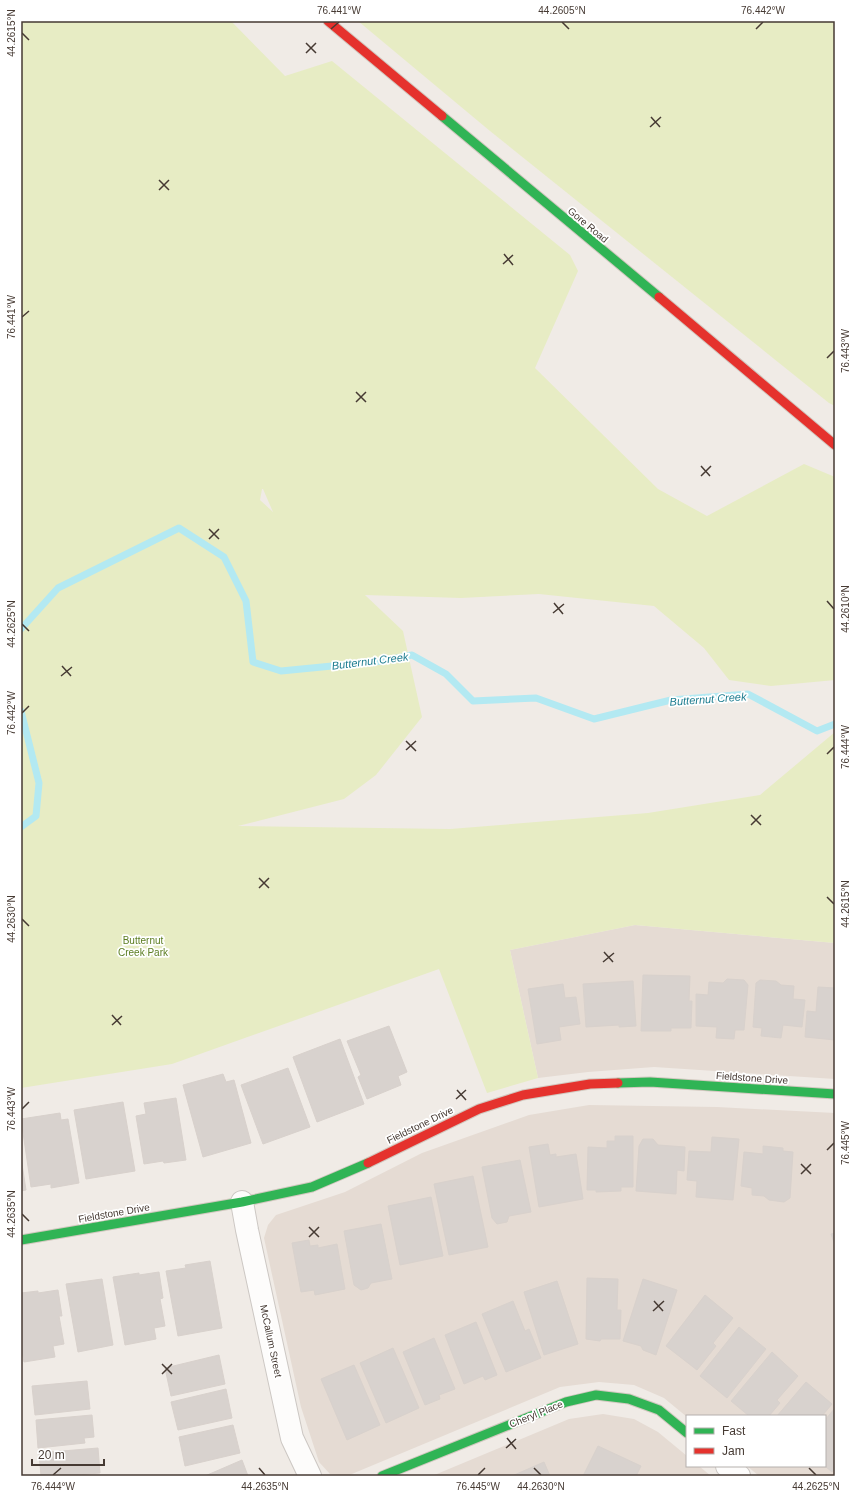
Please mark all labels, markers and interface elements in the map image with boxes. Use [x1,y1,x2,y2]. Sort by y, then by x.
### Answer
text: 76.441°W [317,5,362,16]
text: 44.2605°N [538,5,586,16]
text: 76.442°W [741,5,786,16]
text: 44.2615°N [6,9,17,57]
street label: Gore Road [566,205,610,245]
text: 76.441°W [6,294,17,339]
text: 76.443°W [840,328,851,373]
text: 44.2610°N [840,585,851,633]
text: 44.2625°N [6,600,17,648]
water label: Butternut Creek [331,650,409,672]
text: 76.442°W [6,690,17,735]
water label: Butternut Creek [669,690,747,708]
text: 76.444°W [840,724,851,769]
text: 44.2615°N [840,880,851,928]
text: 44.2630°N [6,895,17,943]
park label: Butternut Creek Park [118,935,169,958]
street label: Fieldstone Drive [716,1070,789,1086]
text: 76.443°W [6,1086,17,1131]
street label: Fieldstone Drive [385,1104,455,1146]
text: 76.445°W [840,1120,851,1165]
text: 44.2635°N [6,1190,17,1238]
street label: Fieldstone Drive [77,1201,151,1225]
street label: McCallum Street [258,1304,284,1379]
street label: Cheryl Place [508,1398,565,1430]
legend [686,1415,826,1467]
text: Fast [722,1424,746,1438]
scale bar [32,1441,104,1467]
text: Jam [722,1444,745,1458]
text: 20 m [38,1448,65,1462]
text: 76.444°W [31,1481,76,1492]
text: 44.2635°N [241,1481,289,1492]
text: 76.445°W [456,1481,501,1492]
text: 44.2630°N [517,1481,565,1492]
text: 44.2625°N [792,1481,840,1492]

